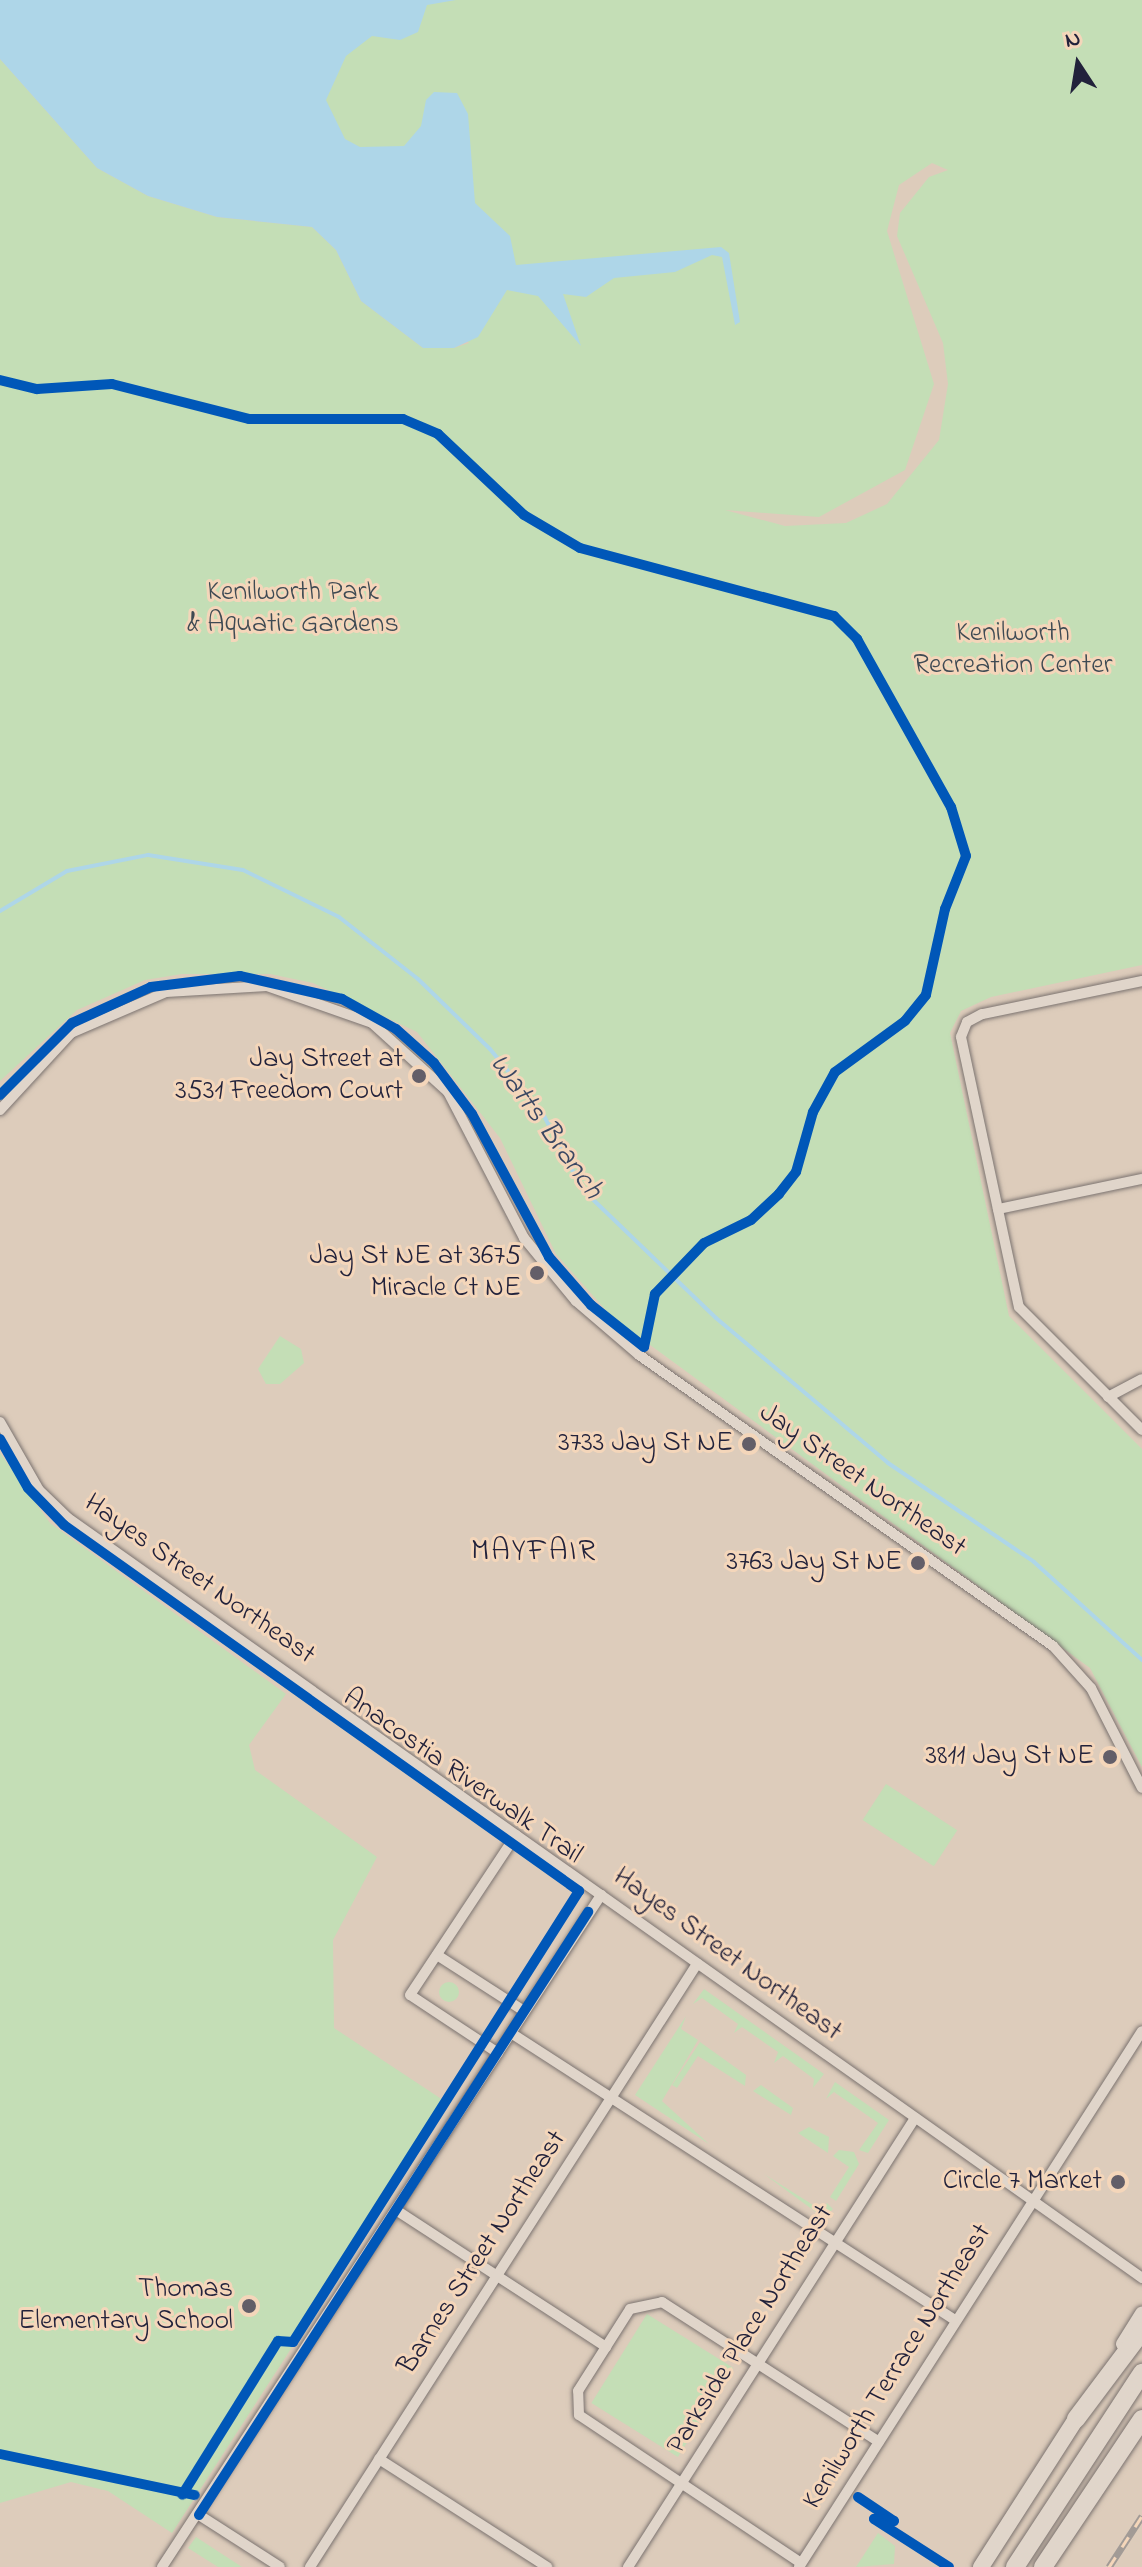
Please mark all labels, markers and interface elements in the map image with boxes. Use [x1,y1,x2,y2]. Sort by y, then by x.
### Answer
text: N [1062,23,1084,58]
north arrow [1038,24,1118,104]
park label: Kenilworth Park & Aquatic Gardens [187,576,399,642]
park label: Kenilworth Recreation Center [914,617,1112,683]
place label: Jay Street at 3531 Freedom Court [175,1043,403,1109]
water label: Watts Branch [480,1047,610,1207]
marker: Jay Street at 3531 Freedom Court [410,1067,428,1085]
place label: Jay St NE at 3675 Miracle Ct NE [309,1240,521,1306]
marker: Jay St NE at 3675 Miracle Ct NE [528,1264,546,1282]
street label: Jay Street Northeast [752,1397,972,1565]
place label: 3733 Jay St NE [558,1427,733,1461]
marker: 3733 Jay St NE [740,1435,758,1453]
street label: Hayes Street Northeast [77,1488,321,1672]
district label: MAYFAIR [471,1534,597,1570]
place label: 3763 Jay St NE [726,1546,902,1580]
marker: 3763 Jay St NE [909,1554,927,1572]
street label: Anacostia Riverwalk Trail [336,1682,588,1872]
place label: 3811 Jay St NE [926,1740,1094,1774]
marker: 3811 Jay St NE [1101,1748,1119,1766]
street label: Hayes Street Northeast [606,1861,848,2049]
street label: Barnes Street Northeast [392,2125,574,2381]
place label: Circle 7 Market [943,2165,1102,2199]
marker: Circle 7 Market [1109,2173,1127,2191]
street label: Parkside Place Northeast [661,2199,841,2461]
street label: Kenilworth Terrace Northeast [796,2218,1000,2516]
place label: Thomas Elementary School [18,2273,233,2339]
marker: Thomas Elementary School [240,2297,258,2315]

